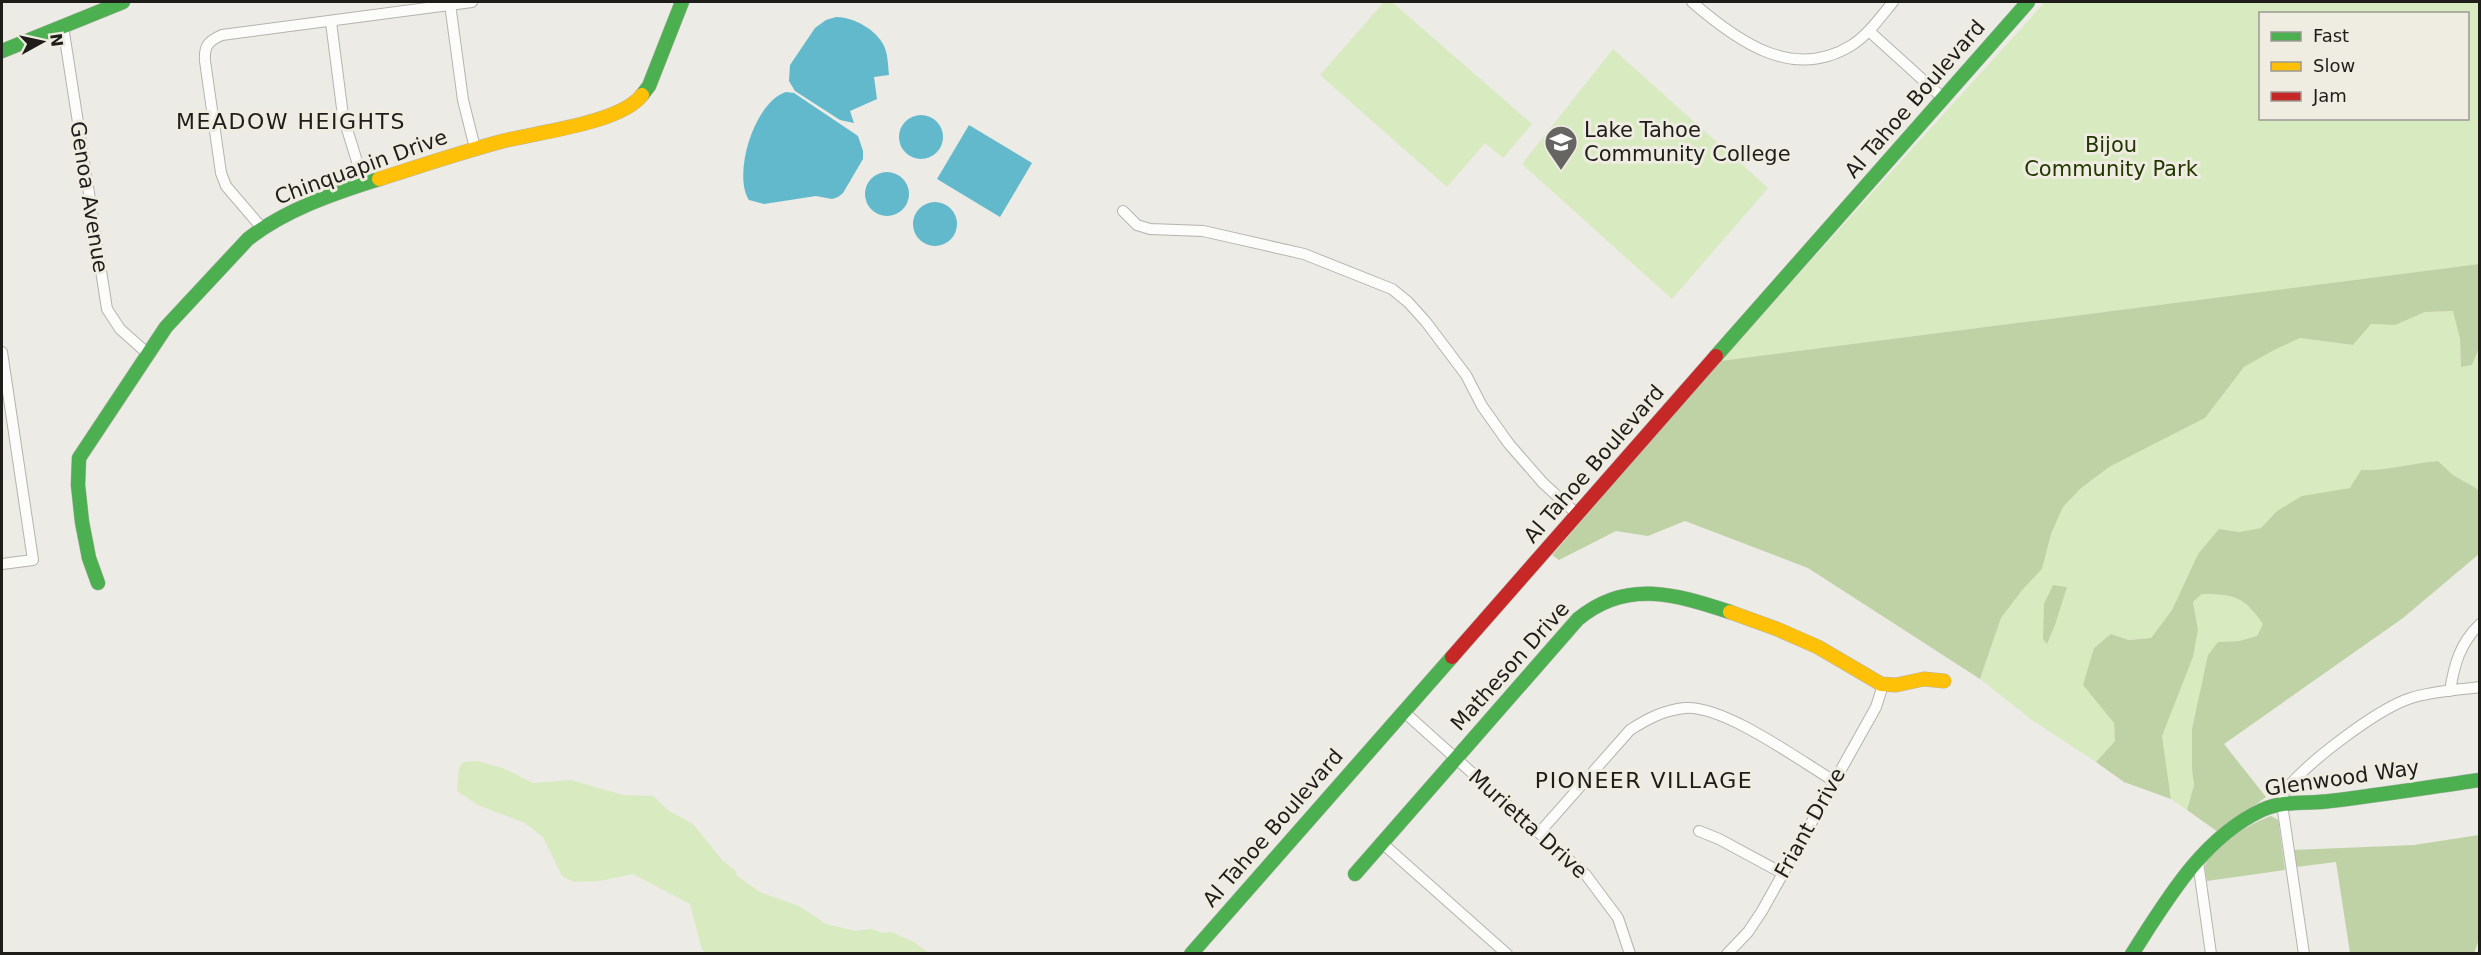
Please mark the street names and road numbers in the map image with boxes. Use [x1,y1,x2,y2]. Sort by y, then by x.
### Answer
street label: Al Tahoe Boulevard [1840,15,1990,183]
street label: Genoa Avenue [65,120,113,274]
street label: Chinquapin Drive [271,125,451,209]
street label: Al Tahoe Boulevard [1519,380,1669,548]
street label: Matheson Drive [1446,597,1574,735]
street label: Al Tahoe Boulevard [1198,744,1348,912]
street label: Glenwood Way [2263,755,2421,801]
street label: Friant Drive [1770,764,1850,882]
street label: Murietta Drive [1464,765,1592,883]

